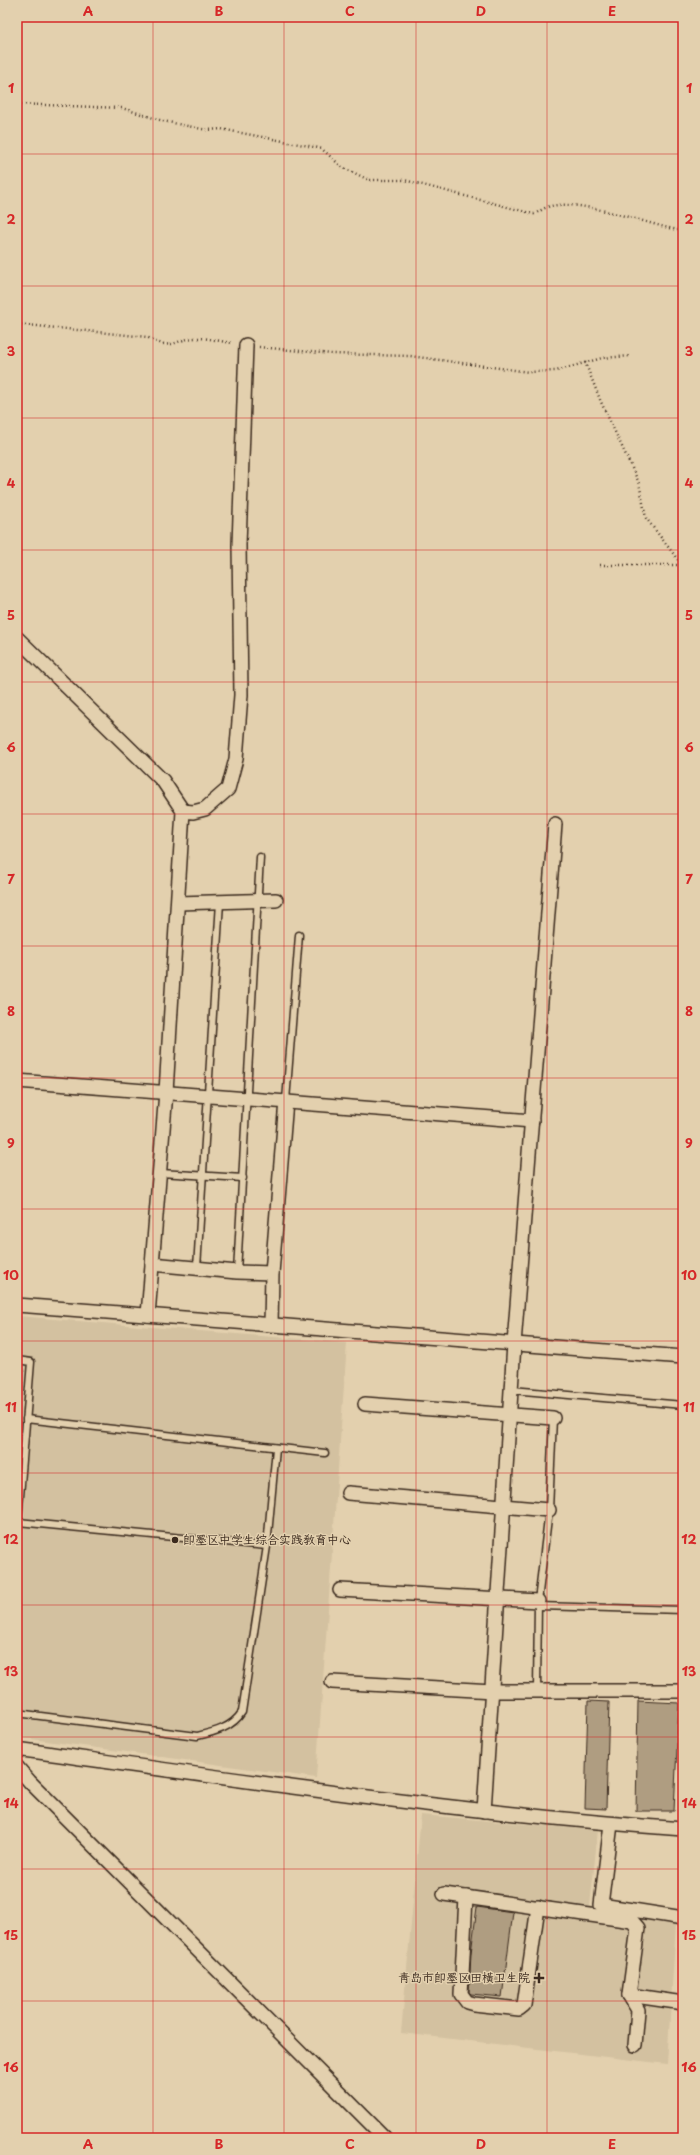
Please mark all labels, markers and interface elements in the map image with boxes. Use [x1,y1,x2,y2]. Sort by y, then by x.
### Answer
text: A [83,1,93,20]
text: B [215,1,224,20]
text: C [345,1,355,20]
text: D [476,1,486,20]
text: E [608,1,616,20]
text: 1 [8,78,14,97]
text: 1 [686,78,692,97]
text: 2 [6,209,16,228]
text: 2 [684,209,694,228]
text: 3 [7,341,16,360]
text: 3 [685,341,694,360]
text: 4 [7,473,16,492]
text: 4 [685,473,694,492]
text: 5 [7,605,15,624]
text: 5 [685,605,693,624]
text: 6 [6,737,16,756]
text: 6 [684,737,694,756]
text: 7 [7,869,15,888]
text: 7 [685,869,693,888]
text: 8 [7,1001,15,1020]
text: 8 [685,1001,693,1020]
text: 9 [7,1133,15,1152]
text: 9 [685,1133,693,1152]
text: 10 [3,1265,19,1284]
text: 10 [681,1265,697,1284]
text: 11 [5,1397,17,1416]
text: 11 [683,1397,695,1416]
text: 12 [3,1529,19,1548]
text: 12 [681,1529,697,1548]
place label: 即墨区中学生综合实践教育中心 [183,1530,351,1548]
marker: 即墨区中学生综合实践教育中心 [170,1535,180,1545]
text: 13 [4,1661,19,1680]
text: 13 [682,1661,697,1680]
text: 14 [3,1793,19,1812]
text: 14 [681,1793,697,1812]
text: 15 [4,1925,18,1944]
text: 15 [682,1925,696,1944]
place label: 青岛市即墨区田横卫生院 [398,1968,530,1986]
marker: 青岛市即墨区田横卫生院 [533,1972,545,1984]
text: 16 [3,2057,19,2076]
text: 16 [681,2057,697,2076]
text: A [83,2134,93,2153]
text: B [215,2134,224,2153]
text: C [345,2134,355,2153]
text: D [476,2134,486,2153]
text: E [608,2134,616,2153]

